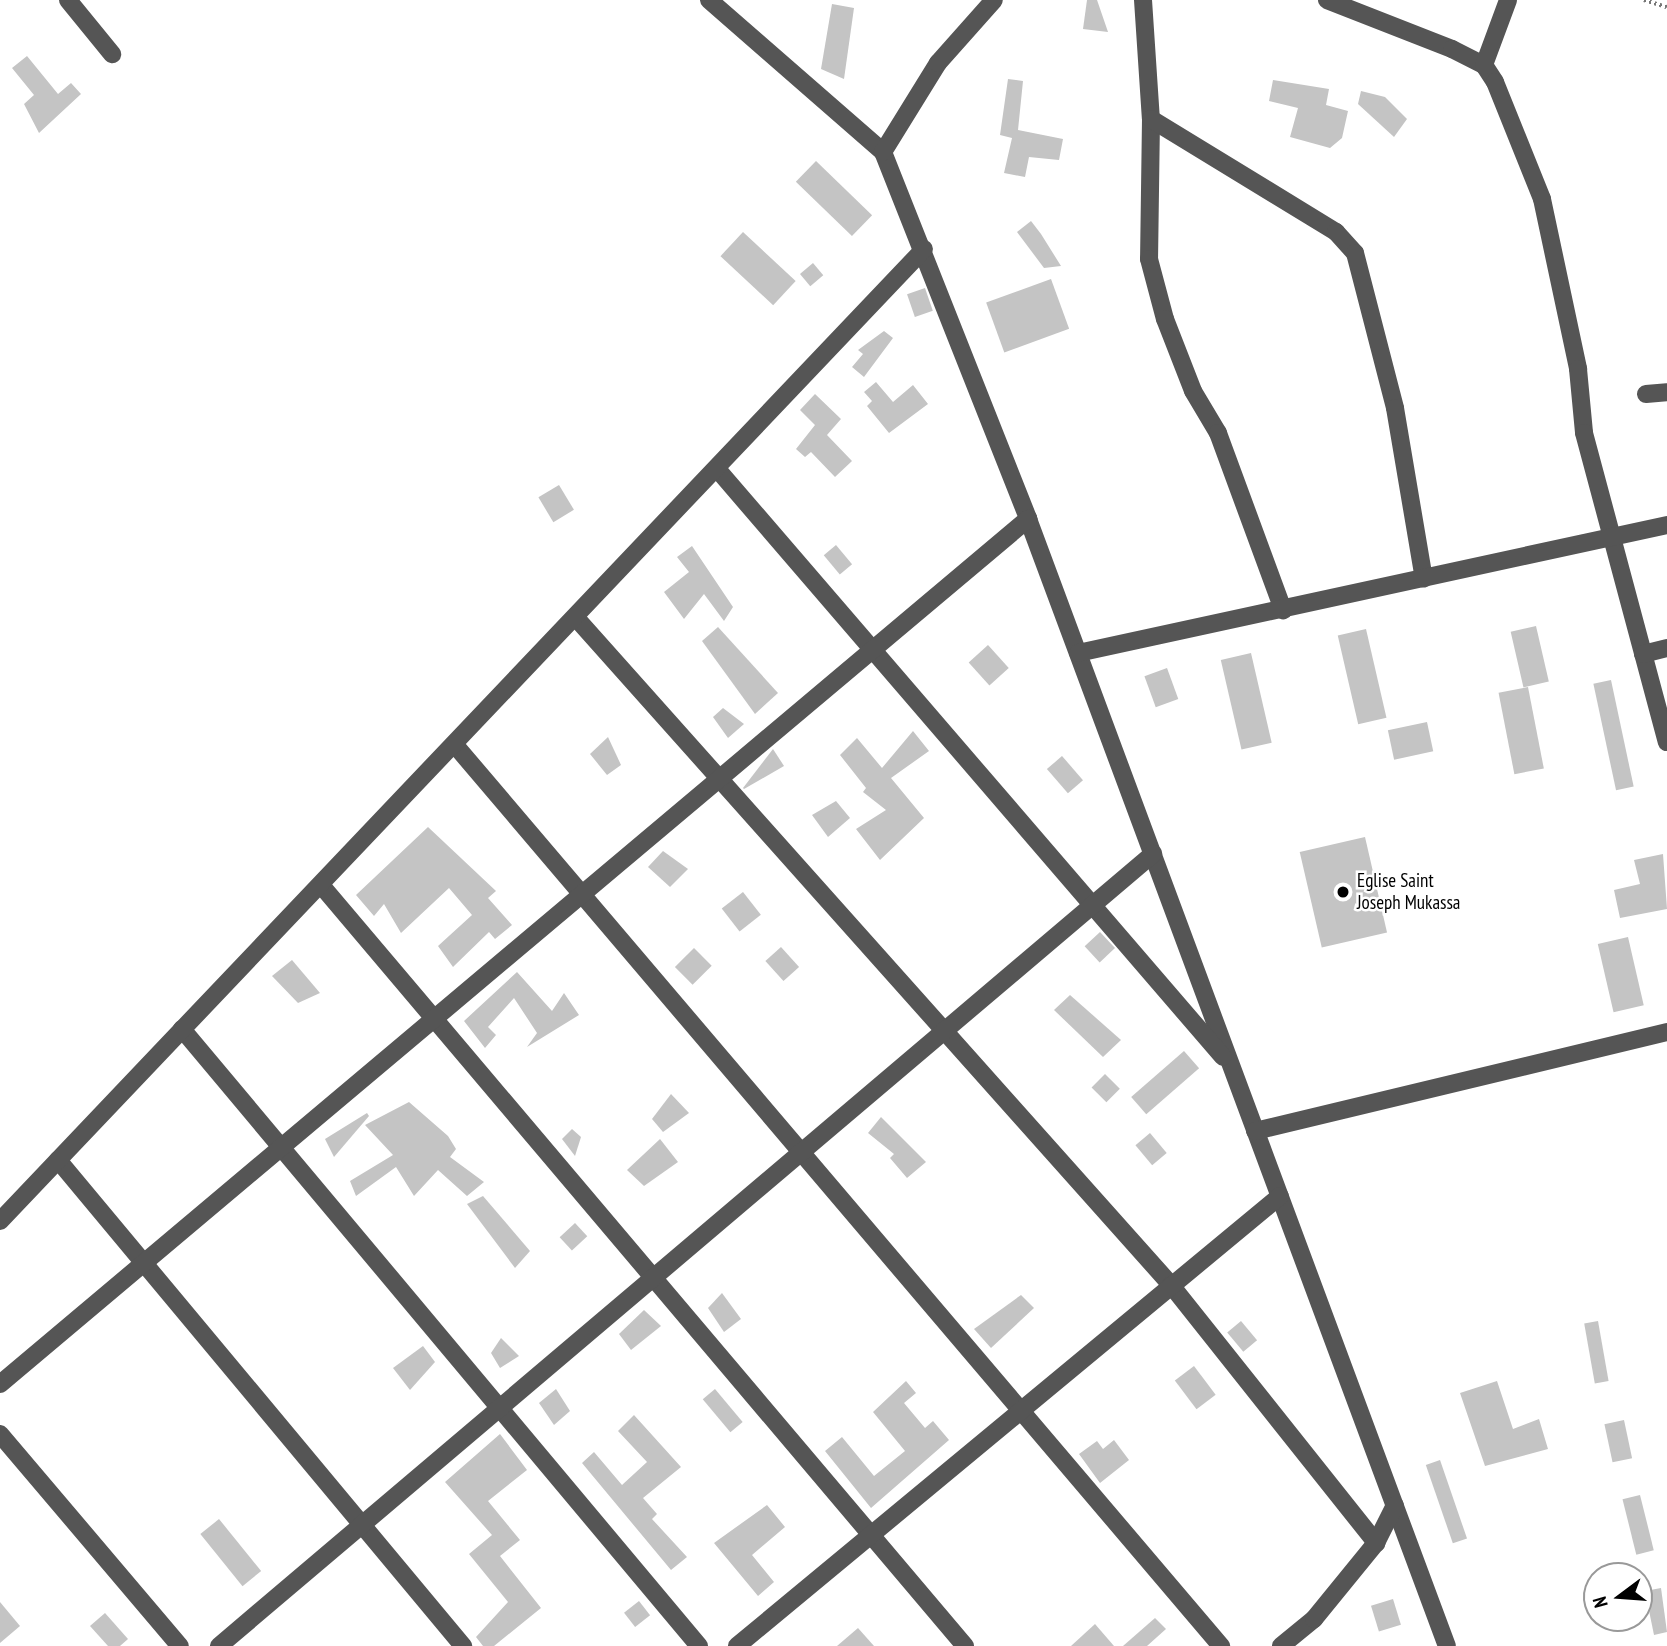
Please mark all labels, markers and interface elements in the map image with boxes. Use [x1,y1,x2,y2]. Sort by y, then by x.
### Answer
place label: Eglise Saint Joseph Mukassa [1357,870,1460,914]
marker: Eglise Saint Joseph Mukassa [1335,884,1351,900]
north arrow [1583,1562,1653,1632]
text: N [1587,1594,1613,1610]

